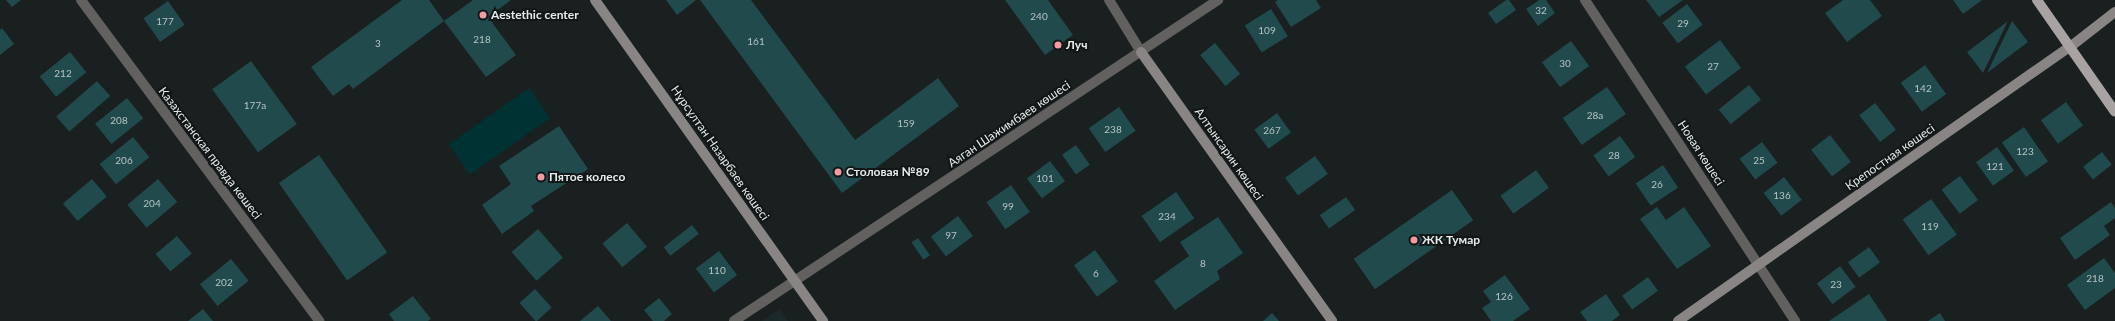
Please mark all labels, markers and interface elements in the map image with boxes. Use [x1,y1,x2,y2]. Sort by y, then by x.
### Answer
house number: 32 [1535,5,1547,17]
place label: Aestethic center [491,8,579,22]
marker: Aestethic center [478,10,488,20]
house number: 240 [1030,11,1048,23]
house number: 177 [156,16,174,28]
house number: 29 [1677,18,1689,30]
house number: 109 [1258,25,1276,37]
house number: 218 [473,34,491,46]
house number: 161 [747,36,765,48]
house number: 3 [375,38,381,50]
place label: Луч [1066,38,1087,52]
marker: Луч [1053,40,1063,50]
house number: 30 [1559,58,1571,70]
house number: 27 [1707,61,1719,73]
house number: 212 [54,68,72,80]
street label: Аяган Шажимбаев көшесі [945,78,1073,170]
street label: Нұрсұлтан Назарбаев көшесі [668,83,772,223]
house number: 142 [1914,83,1932,95]
street label: Казахстанская правда көшесі [156,84,264,222]
house number: 177а [244,100,266,112]
street label: Алтынсарин көшесі [1192,105,1266,203]
house number: 28а [1587,110,1603,122]
house number: 208 [110,115,128,127]
house number: 159 [897,118,915,130]
street label: Новая көшесі [1675,118,1727,188]
street label: Крепостная көшесі [1843,121,1937,193]
house number: 238 [1104,124,1122,136]
house number: 267 [1263,125,1281,137]
house number: 123 [2016,146,2034,158]
house number: 28 [1608,150,1620,162]
house number: 206 [115,155,133,167]
house number: 25 [1753,155,1765,167]
house number: 121 [1986,161,2004,173]
place label: Столовая №89 [846,165,930,179]
marker: Столовая №89 [833,167,843,177]
place label: Пятое колесо [549,170,625,184]
marker: Пятое колесо [536,172,546,182]
house number: 101 [1036,173,1054,185]
house number: 26 [1651,179,1663,191]
house number: 136 [1773,190,1791,202]
house number: 204 [143,198,161,210]
house number: 99 [1002,201,1014,213]
house number: 234 [1158,211,1176,223]
house number: 119 [1921,221,1939,233]
house number: 97 [945,230,957,242]
place label: ЖК Тумар [1422,233,1480,247]
marker: ЖК Тумар [1409,235,1419,245]
house number: 8 [1200,258,1206,270]
house number: 110 [708,265,726,277]
house number: 6 [1093,268,1099,280]
house number: 218 [2086,273,2104,285]
house number: 202 [215,277,233,289]
house number: 23 [1830,279,1842,291]
house number: 126 [1495,291,1513,303]

